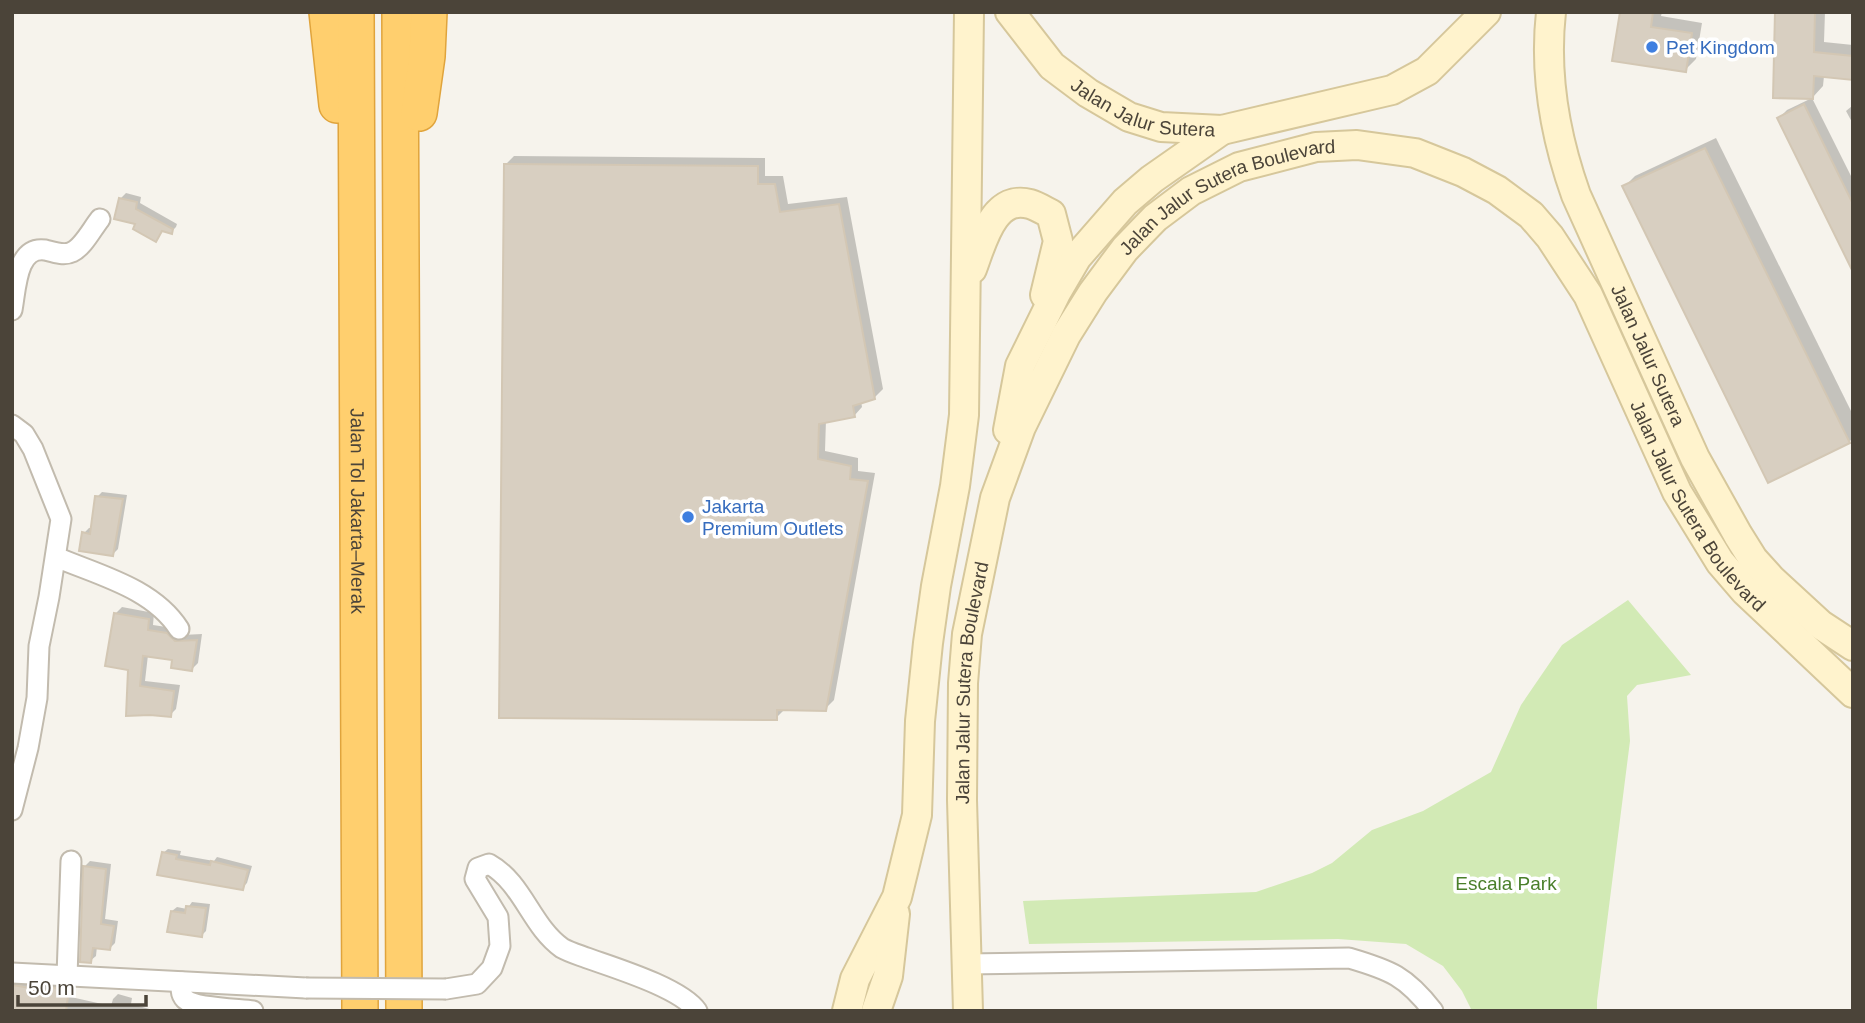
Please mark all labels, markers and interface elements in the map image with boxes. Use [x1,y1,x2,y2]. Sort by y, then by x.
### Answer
place label: Pet Kingdom [1666,37,1775,58]
marker: Pet Kingdom [1644,39,1660,55]
street label: Jalan Jalur Sutera [1067,74,1216,140]
street label: Jalan Jalur Sutera Boulevard [1115,136,1336,259]
street label: Jalan Jalur Sutera [1607,281,1690,430]
street label: Jalan Jalur Sutera Boulevard [1626,397,1770,615]
street label: Jalan Tol Jakarta–Merak [347,408,369,614]
place label: Jakarta Premium Outlets [702,496,843,539]
marker: Jakarta Premium Outlets [680,509,696,525]
street label: Jalan Jalur Sutera Boulevard [951,560,992,804]
park label: Escala Park [1455,873,1557,894]
scale bar [18,964,145,1008]
text: 50 m [28,976,75,999]

